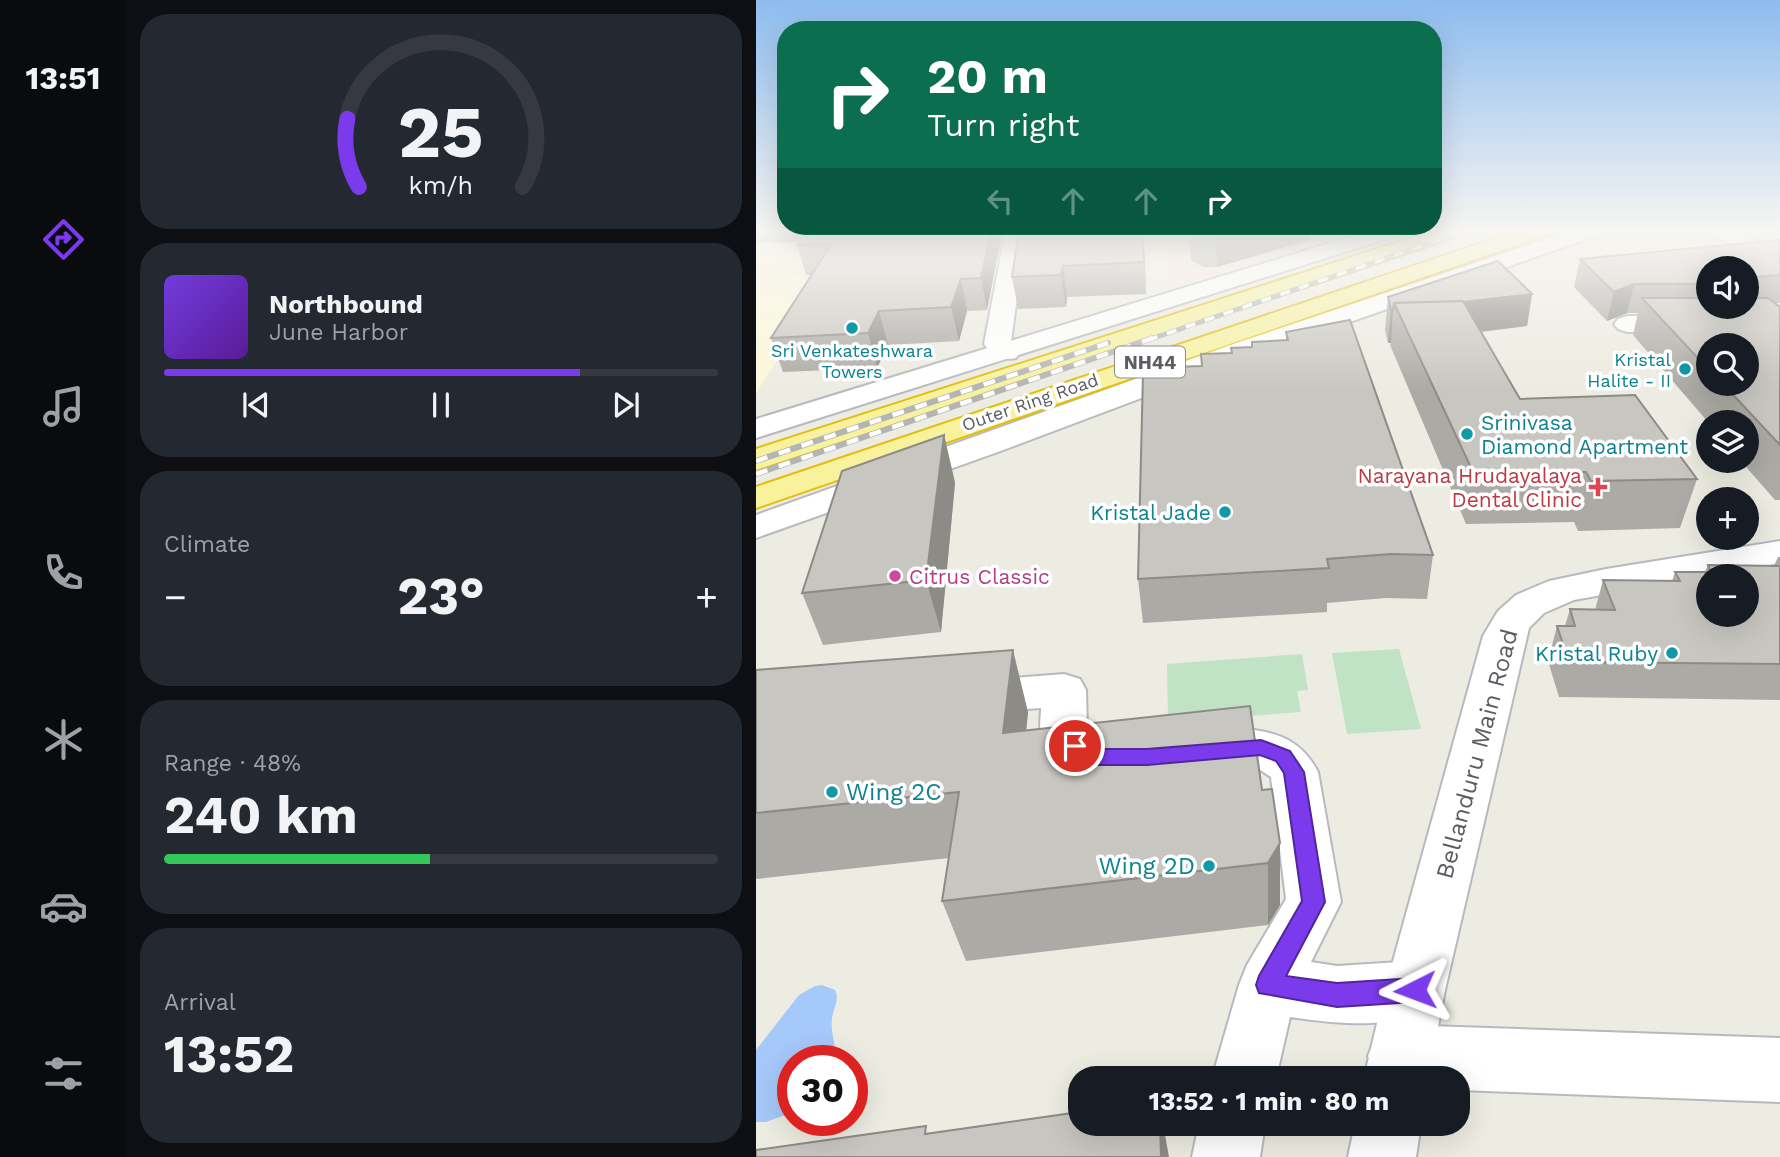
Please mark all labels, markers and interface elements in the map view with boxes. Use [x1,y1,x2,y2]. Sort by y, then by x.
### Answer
text: 20 m [927,47,1048,105]
icon: right [812,49,903,140]
text: 13:51 [26,59,100,97]
text: 25 [398,90,484,176]
text: Turn right [927,106,1079,144]
text: km/h [409,171,473,200]
icon: left [981,182,1019,220]
icon: ahead [1054,182,1092,220]
icon: ahead [1127,182,1165,220]
icon: right [1200,182,1238,220]
icon: directions [39,215,88,264]
map controls [1696,256,1759,627]
button: sound [1696,256,1759,319]
text: Northbound [269,289,423,319]
text: June Harbor [269,319,408,346]
marker: Sri Venkateshwara Towers [844,320,860,336]
button: search [1696,333,1759,396]
place label: Sri Venkateshwara Towers [771,340,933,382]
road number: NH44 [1115,346,1185,378]
place label: Kristal Halite - II [1587,349,1671,391]
marker: Kristal Halite - II [1677,361,1693,377]
street label: Outer Ring Road [959,369,1101,435]
icon: music [39,382,88,431]
icon: previous [237,386,275,424]
icon: pause [422,386,460,424]
icon: next [607,386,645,424]
place label: Srinivasa Diamond Apartment [1481,410,1688,459]
button: layers [1696,410,1759,473]
marker: Srinivasa Diamond Apartment [1459,426,1475,442]
place label: Narayana Hrudayalaya Dental Clinic [1357,463,1582,512]
marker: Narayana Hrudayalaya Dental Clinic [1588,477,1608,497]
button: + [1696,487,1759,550]
place label: Kristal Jade [1090,500,1211,525]
marker: Kristal Jade [1217,504,1233,520]
text: Climate [164,531,250,558]
icon: phone [39,548,88,597]
place label: Citrus Classic [909,564,1050,589]
button: − [1696,564,1759,627]
text: 23° [397,566,485,627]
marker: Citrus Classic [887,568,903,584]
text: − [164,575,187,619]
text: + [695,575,718,619]
street label: Bellanduru Main Road [1430,626,1524,882]
place label: Kristal Ruby [1535,641,1658,666]
marker: Kristal Ruby [1664,645,1680,661]
icon: climate [39,715,88,764]
pin [1045,716,1105,776]
icon: arrive [1056,727,1094,765]
text: Range · 48% [164,750,301,777]
place label: Wing 2C [846,778,942,806]
marker: Wing 2C [824,784,840,800]
text: 240 km [164,785,358,846]
place label: Wing 2D [1098,852,1195,880]
marker: Wing 2D [1201,858,1217,874]
icon: car [39,882,88,931]
position arrow [1378,953,1452,1027]
text: Arrival [164,989,236,1016]
text: 13:52 [164,1024,294,1085]
speed limit sign: 30 [777,1045,868,1136]
icon: filters [39,1049,88,1098]
text: 13:52 · 1 min · 80 m [1149,1086,1389,1116]

